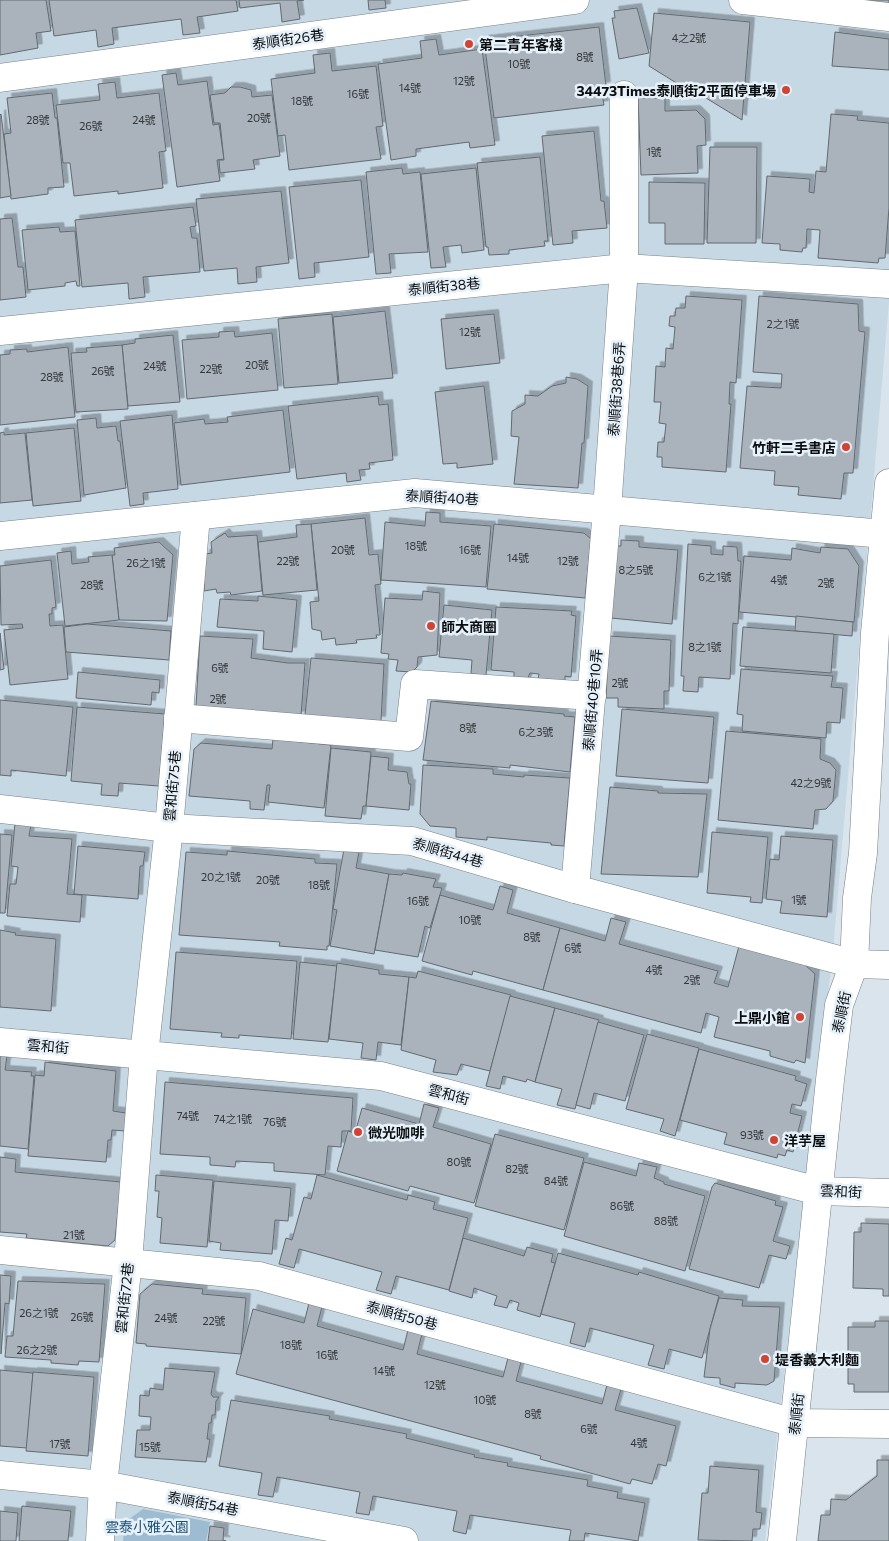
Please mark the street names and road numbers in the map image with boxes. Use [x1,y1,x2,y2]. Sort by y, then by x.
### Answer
street label: 泰順街26巷 [251,26,325,52]
street label: 泰順街38巷 [407,274,481,298]
street label: 泰順街38巷6弄 [604,341,628,437]
street label: 泰順街40巷 [405,487,479,507]
street label: 泰順街40巷10弄 [579,648,605,752]
street label: 雲和街75巷 [160,750,184,822]
street label: 泰順街44巷 [411,834,485,870]
street label: 泰順街 [828,990,854,1034]
street label: 雲和街 [26,1036,70,1056]
street label: 雲和街 [427,1080,471,1108]
street label: 雲和街 [820,1181,862,1201]
street label: 雲和街72巷 [112,1262,136,1334]
street label: 泰順街50巷 [364,1297,440,1333]
street label: 泰順街 [785,1392,807,1436]
street label: 泰順街54巷 [166,1488,240,1518]

